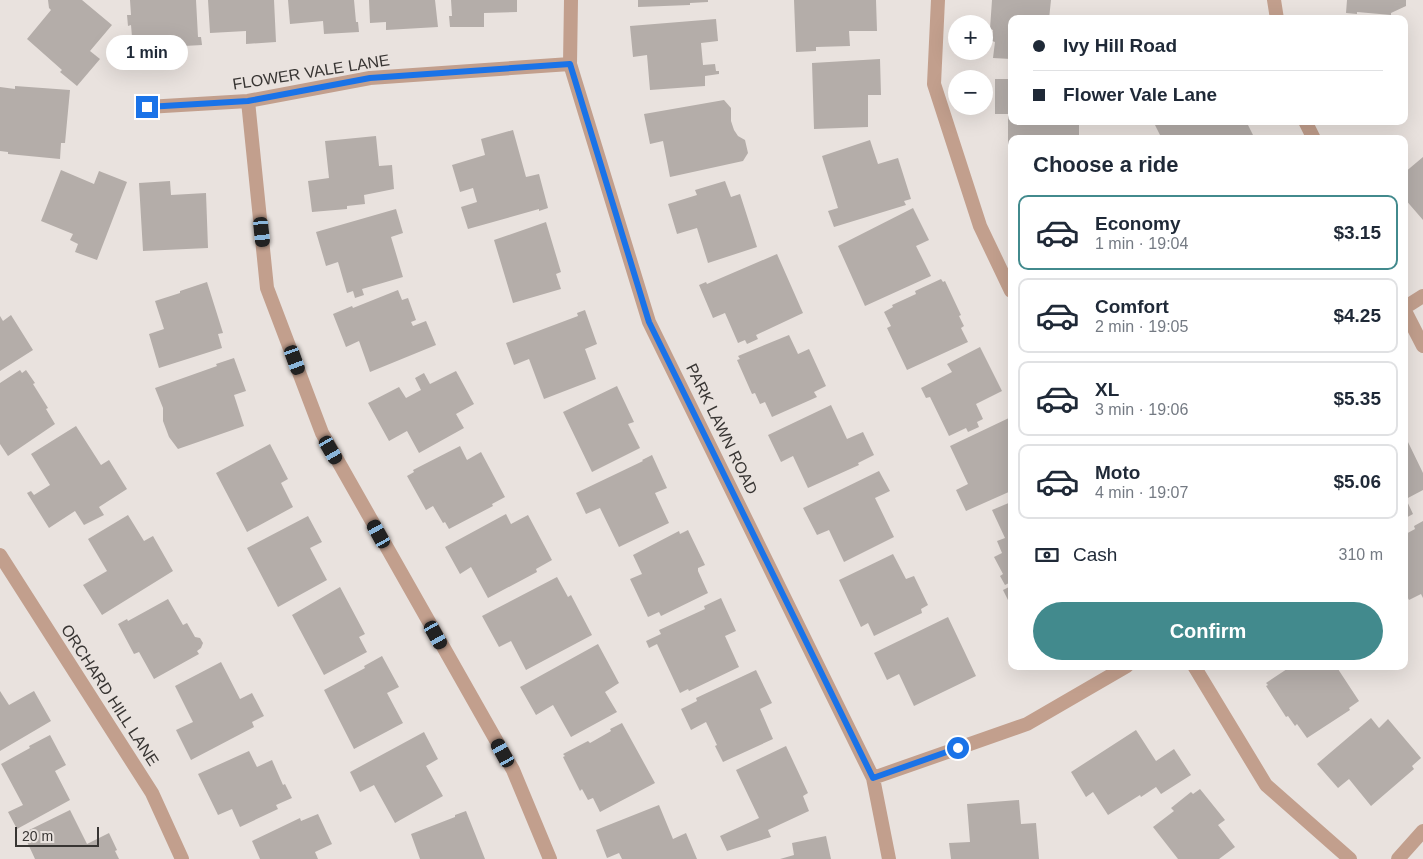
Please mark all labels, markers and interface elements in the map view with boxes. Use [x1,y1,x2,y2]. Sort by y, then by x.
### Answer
map controls [948,15,993,115]
button: + [948,15,993,60]
callout: 1 min [106,34,188,70]
text: Ivy Hill Road [1063,35,1177,56]
text: 1 min [126,44,168,61]
street label: FLOWER VALE LANE [231,51,391,93]
button: − [948,70,993,115]
text: Flower Vale Lane [1063,84,1217,105]
route end [136,96,158,118]
text: Choose a ride [1033,152,1178,177]
icon: car [1035,210,1080,255]
text: Economy [1095,213,1181,234]
car [252,216,271,248]
text: $3.15 [1333,222,1381,243]
text: 1 min · 19:04 [1095,235,1188,252]
icon: car [1035,293,1080,338]
text: Comfort [1095,296,1169,317]
text: $4.25 [1333,305,1381,326]
text: 2 min · 19:05 [1095,318,1188,335]
car [282,343,307,377]
street label: PARK LAWN ROAD [683,361,761,497]
icon: car [1035,376,1080,421]
text: XL [1095,379,1119,400]
text: $5.35 [1333,388,1381,409]
text: 3 min · 19:06 [1095,401,1188,418]
car [317,433,344,467]
icon: car [1035,459,1080,504]
text: Moto [1095,462,1140,483]
text: $5.06 [1333,471,1381,492]
text: 4 min · 19:07 [1095,484,1188,501]
car [365,517,392,551]
icon: cash [1033,541,1061,569]
text: Cash [1073,544,1117,565]
text: 310 m [1339,546,1383,563]
button: Confirm [1033,602,1383,660]
car [422,618,449,652]
street label: ORCHARD HILL LANE [58,621,162,769]
car [489,736,516,770]
route start [947,737,969,759]
scale bar [15,824,99,847]
text: 20 m [22,828,53,844]

